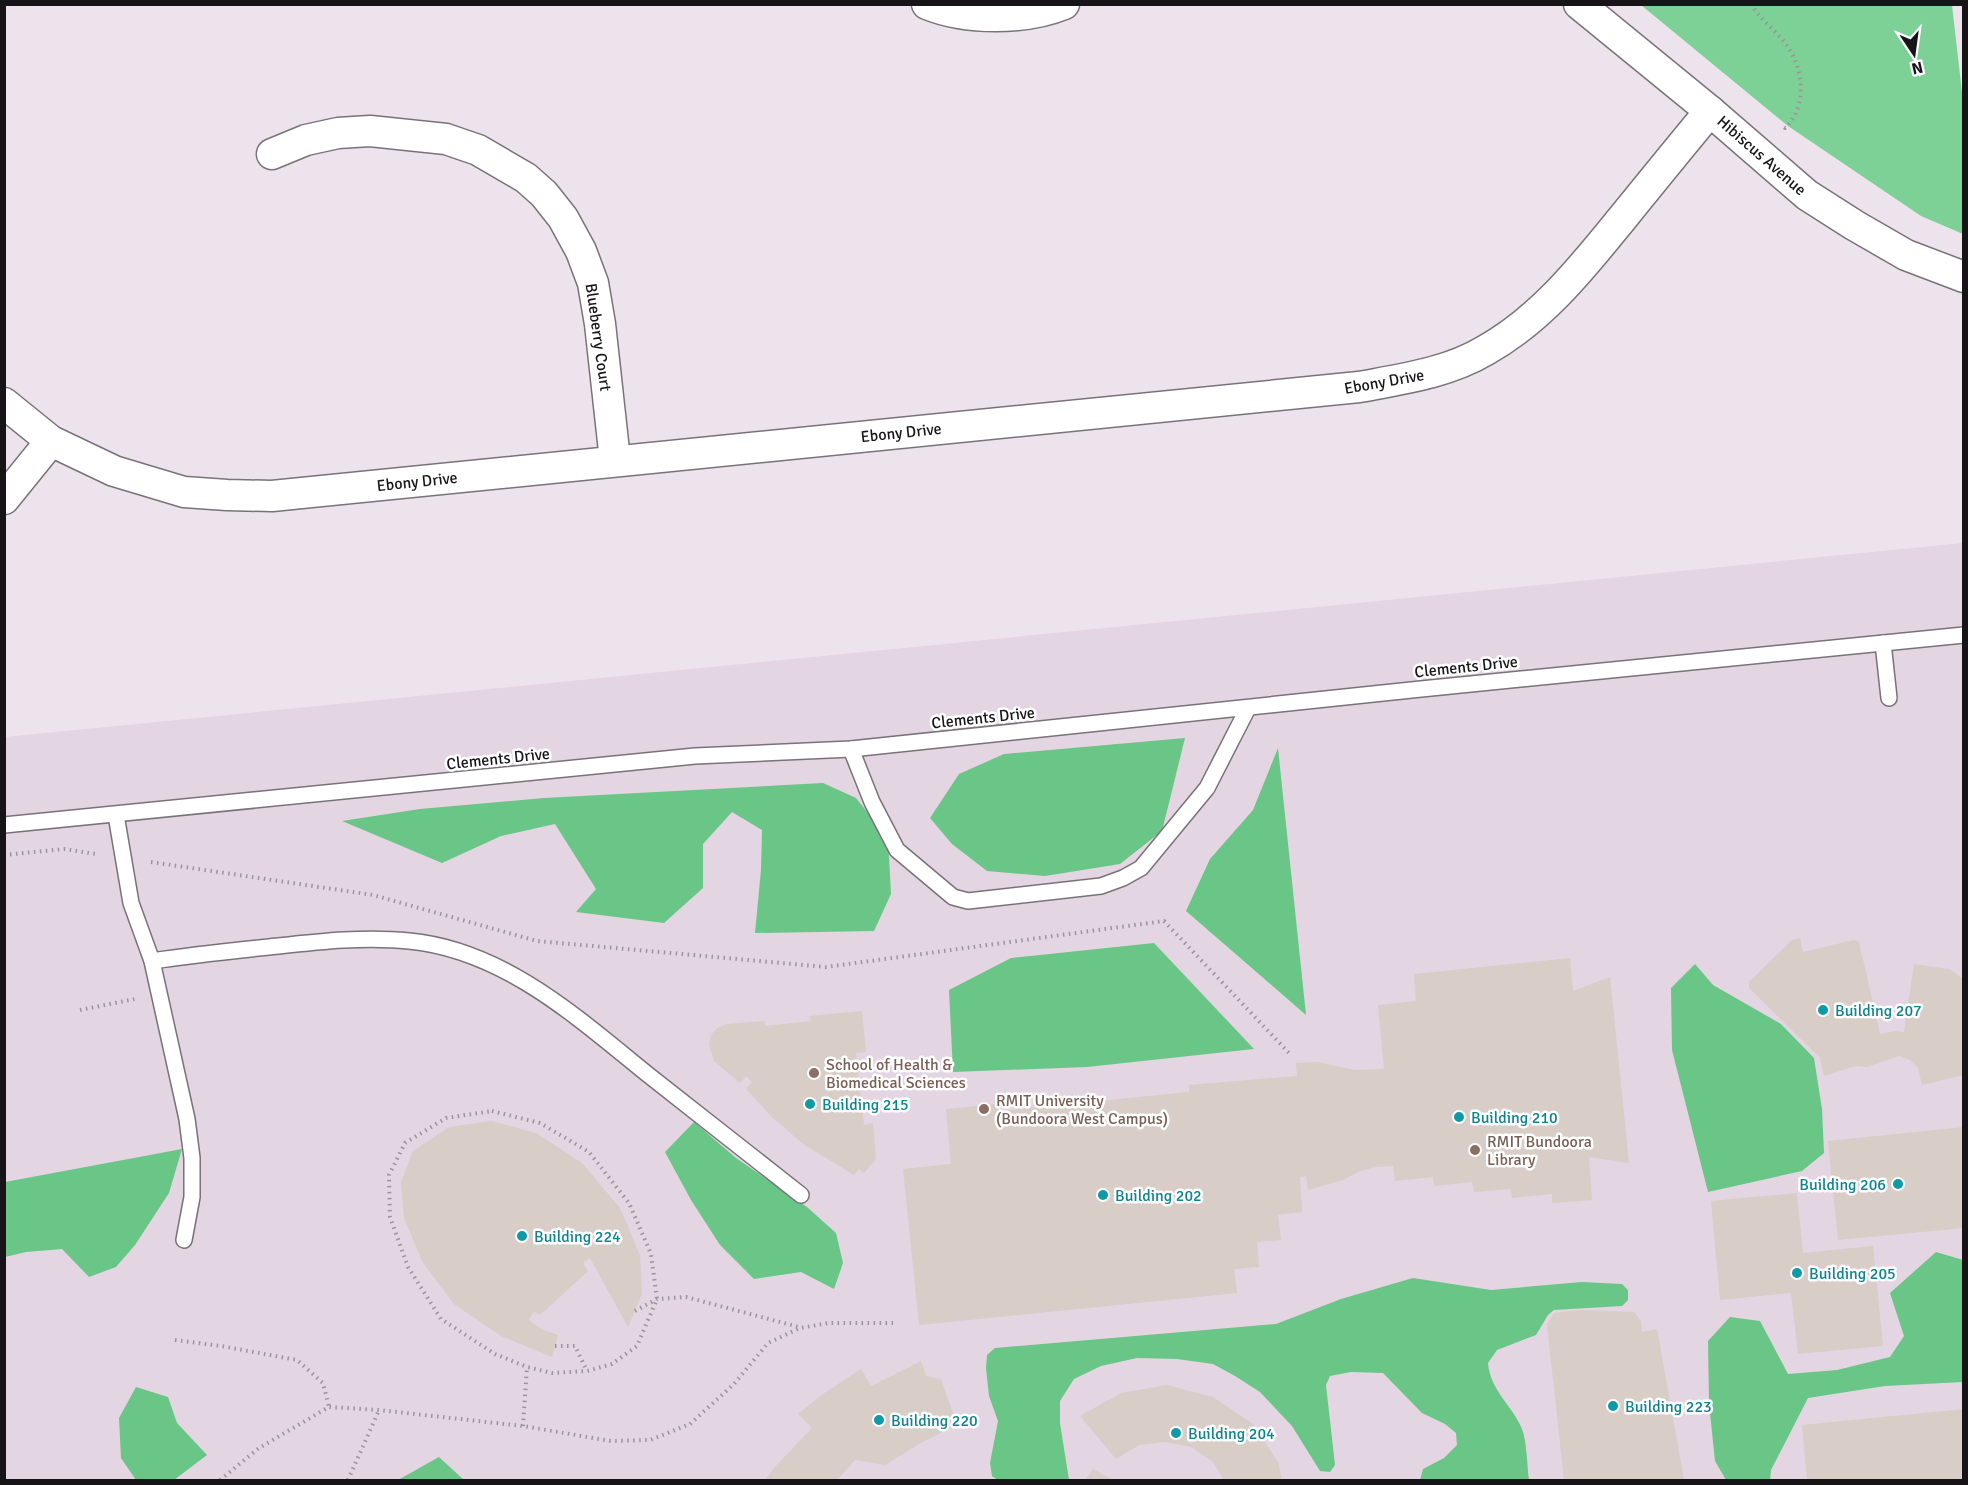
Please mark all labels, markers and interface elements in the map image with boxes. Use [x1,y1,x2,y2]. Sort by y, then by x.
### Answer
north arrow [1884,24,1944,84]
text: N [1909,57,1925,79]
street label: Hibiscus Avenue [1713,112,1810,200]
street label: Blueberry Court [581,282,616,393]
street label: Ebony Drive [1343,365,1426,399]
street label: Ebony Drive [860,419,942,447]
street label: Ebony Drive [376,468,458,496]
street label: Clements Drive [1414,652,1519,682]
street label: Clements Drive [931,703,1036,733]
street label: Clements Drive [446,744,551,774]
place label: Building 207 [1835,1001,1922,1021]
marker: Building 207 [1816,1003,1830,1017]
place label: School of Health & Biomedical Sciences [826,1055,966,1093]
marker: School of Health & Biomedical Sciences [807,1066,821,1080]
place label: RMIT University (Bundoora West Campus) [996,1091,1168,1129]
place label: Building 215 [822,1095,909,1115]
marker: Building 215 [803,1097,817,1111]
marker: RMIT University (Bundoora West Campus) [977,1102,991,1116]
place label: Building 210 [1471,1108,1558,1128]
marker: Building 210 [1452,1110,1466,1124]
place label: RMIT Bundoora Library [1487,1132,1592,1170]
marker: RMIT Bundoora Library [1468,1143,1482,1157]
place label: Building 206 [1799,1175,1886,1195]
marker: Building 206 [1891,1177,1905,1191]
place label: Building 202 [1115,1186,1202,1206]
marker: Building 202 [1096,1188,1110,1202]
place label: Building 224 [534,1227,621,1247]
marker: Building 224 [515,1229,529,1243]
place label: Building 205 [1809,1264,1896,1284]
marker: Building 205 [1790,1266,1804,1280]
place label: Building 223 [1625,1397,1712,1417]
marker: Building 223 [1606,1399,1620,1413]
place label: Building 220 [891,1411,978,1431]
marker: Building 220 [872,1413,886,1427]
place label: Building 204 [1188,1424,1275,1444]
marker: Building 204 [1169,1426,1183,1440]

